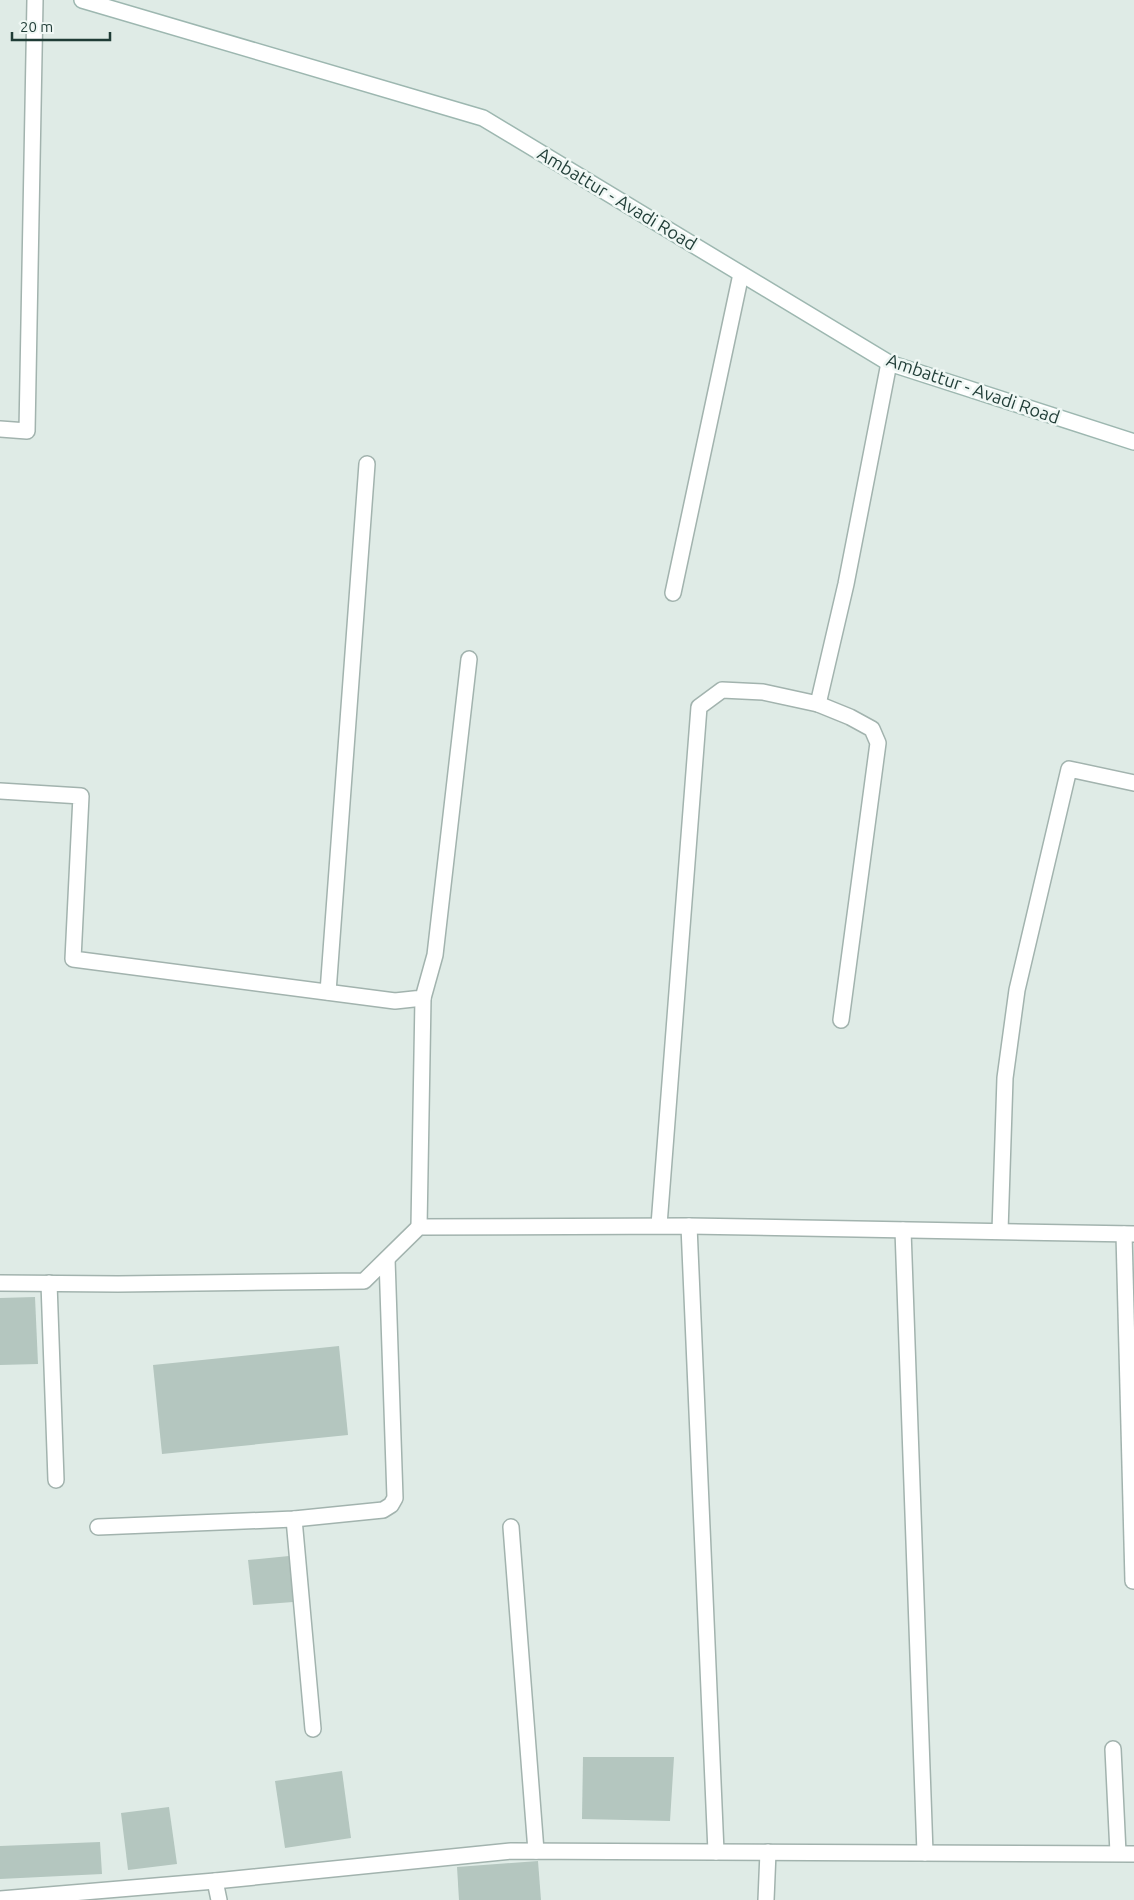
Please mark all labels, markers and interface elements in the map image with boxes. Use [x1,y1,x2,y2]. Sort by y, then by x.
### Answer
scale bar [12,10,110,42]
text: 20 m [20,18,53,35]
street label: Ambattur - Avadi Road [534,143,701,254]
street label: Ambattur - Avadi Road [884,349,1062,427]

